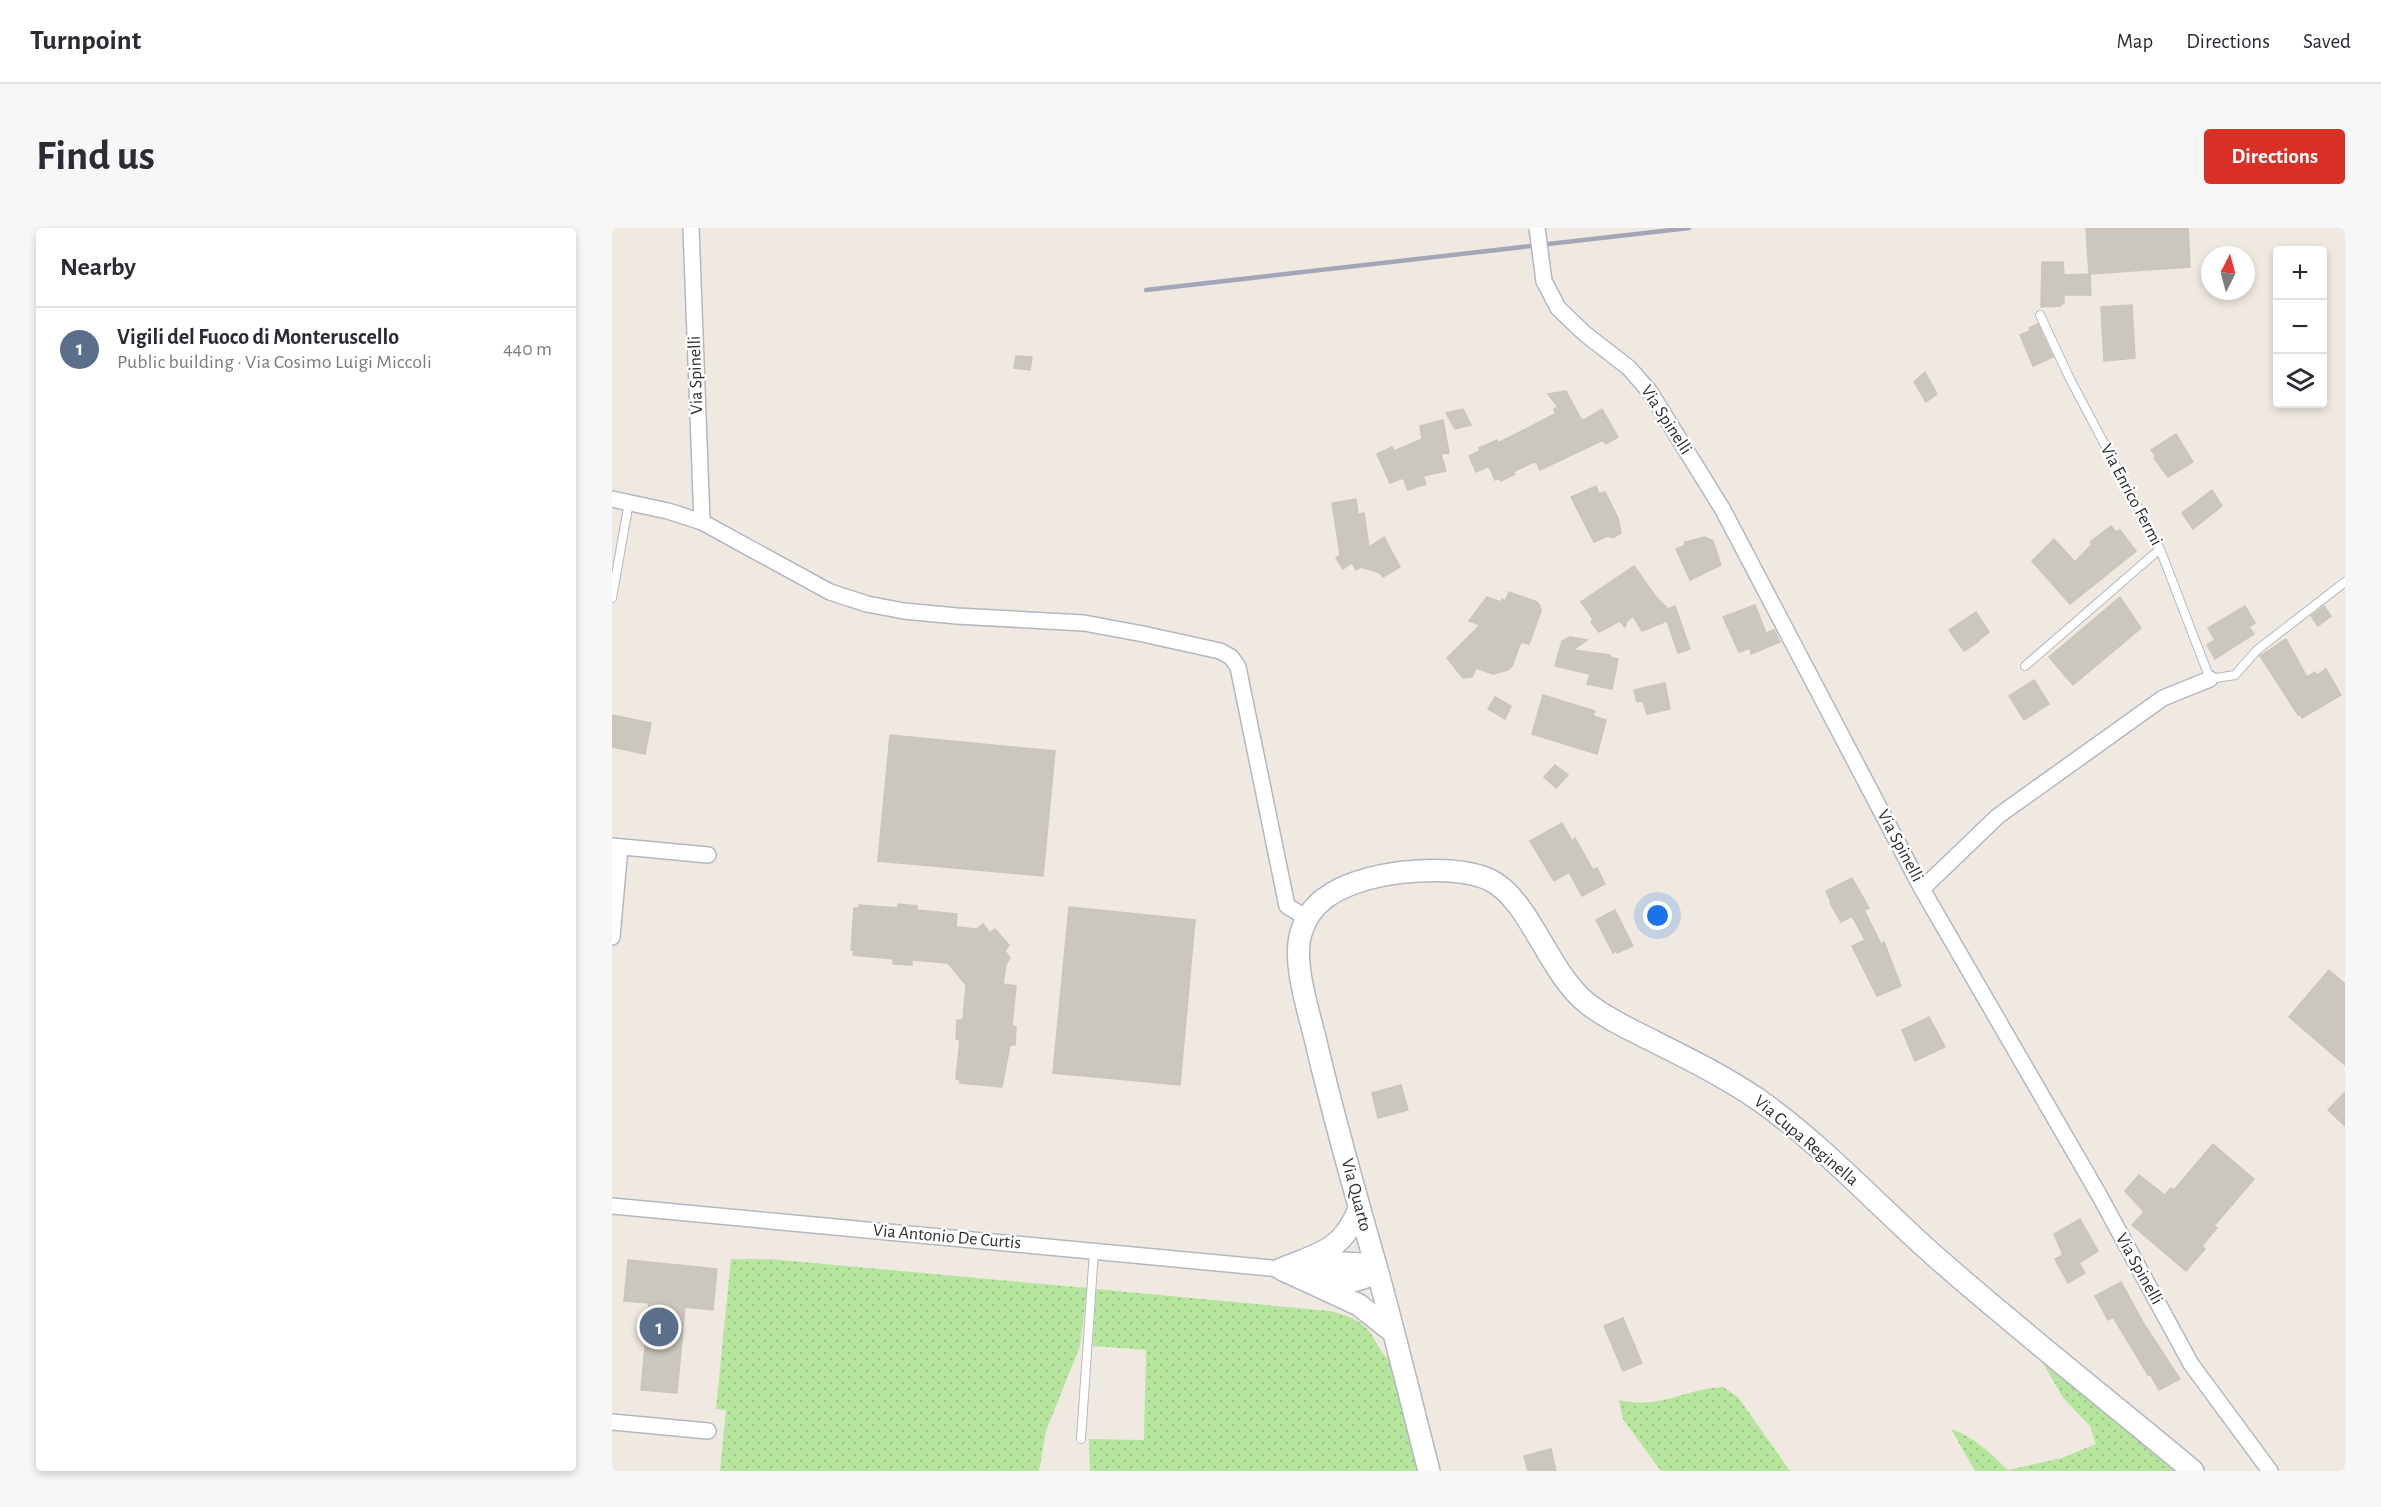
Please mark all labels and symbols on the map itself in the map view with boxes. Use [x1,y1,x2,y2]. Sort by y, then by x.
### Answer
north arrow [2201,246,2255,300]
street label: Via Spinelli [686,335,706,415]
street label: Via Spinelli [1637,382,1695,458]
street label: Via Enrico Fermi [2097,441,2165,549]
street label: Via Spinelli [1874,807,1926,885]
your location [1643,901,1672,930]
street label: Via Cupa Reginella [1750,1092,1862,1190]
street label: Via Quarto [1338,1157,1374,1234]
street label: Via Antonio De Curtis [872,1222,1022,1252]
street label: Via Spinelli [2112,1230,2166,1308]
pin: 1 [640,1304,678,1350]

